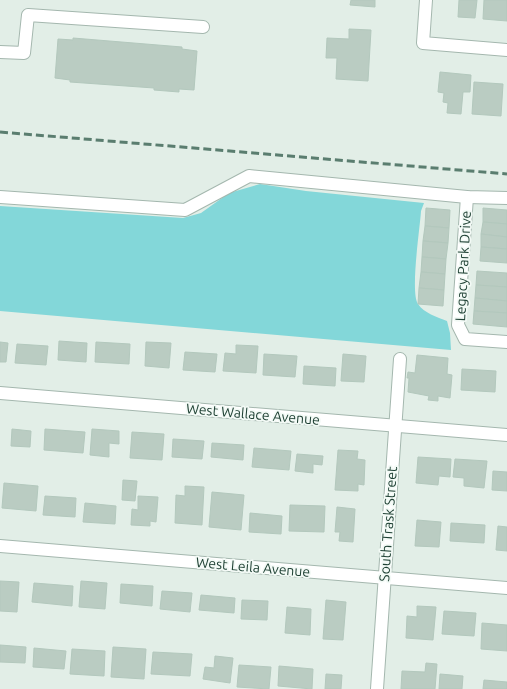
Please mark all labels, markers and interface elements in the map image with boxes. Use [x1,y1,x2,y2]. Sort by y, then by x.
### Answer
street label: Legacy Park Drive [452,210,474,322]
street label: West Wallace Avenue [185,400,321,428]
street label: South Trask Street [376,465,400,582]
street label: West Leila Avenue [195,554,311,580]

